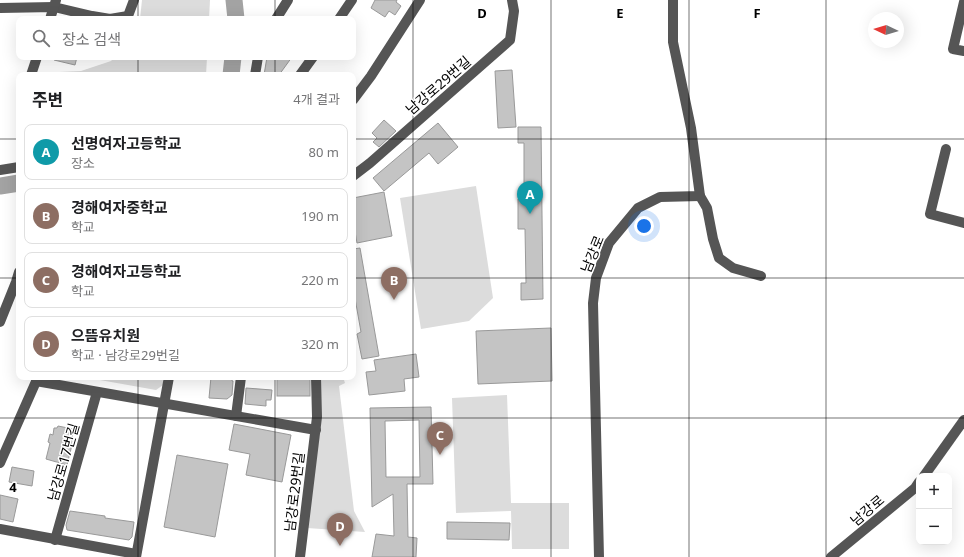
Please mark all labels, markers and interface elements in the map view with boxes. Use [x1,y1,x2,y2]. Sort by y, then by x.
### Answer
text: D [477,4,487,22]
text: E [616,4,624,22]
text: F [753,4,761,22]
north arrow [868,12,904,48]
search box [16,16,356,60]
icon: search [30,27,52,49]
text: 장소 검색 [62,29,121,49]
street label: 남강로29번길 [401,51,475,119]
text: 주변 [32,88,63,111]
text: 4개 결과 [293,90,340,108]
text: 선명여자고등학교 [71,133,181,153]
text: A [42,143,51,161]
text: 80 m [309,143,339,161]
text: 장소 [71,154,95,172]
pin: A [517,181,543,214]
text: 경해여자중학교 [71,197,168,217]
text: B [42,207,50,225]
text: 190 m [301,207,339,225]
your location [634,216,654,236]
text: 학교 [71,218,95,236]
street label: 남강로 [576,232,608,275]
text: 경해여자고등학교 [71,261,181,281]
pin: B [381,267,407,300]
text: C [42,271,50,289]
text: 220 m [301,271,339,289]
text: 학교 [71,282,95,300]
text: 으뜸유치원 [71,325,140,345]
text: D [41,335,51,353]
text: 320 m [301,335,339,353]
text: 학교 · 남강로29번길 [71,346,180,364]
street label: 남강로17번길 [43,421,83,503]
pin: C [427,422,453,455]
street label: 남강로29번길 [280,451,308,533]
map controls [916,473,952,545]
button: + [916,473,952,509]
text: 4 [9,478,17,496]
street label: 남강로 [846,490,888,530]
button: − [916,509,952,545]
pin: D [327,513,353,546]

